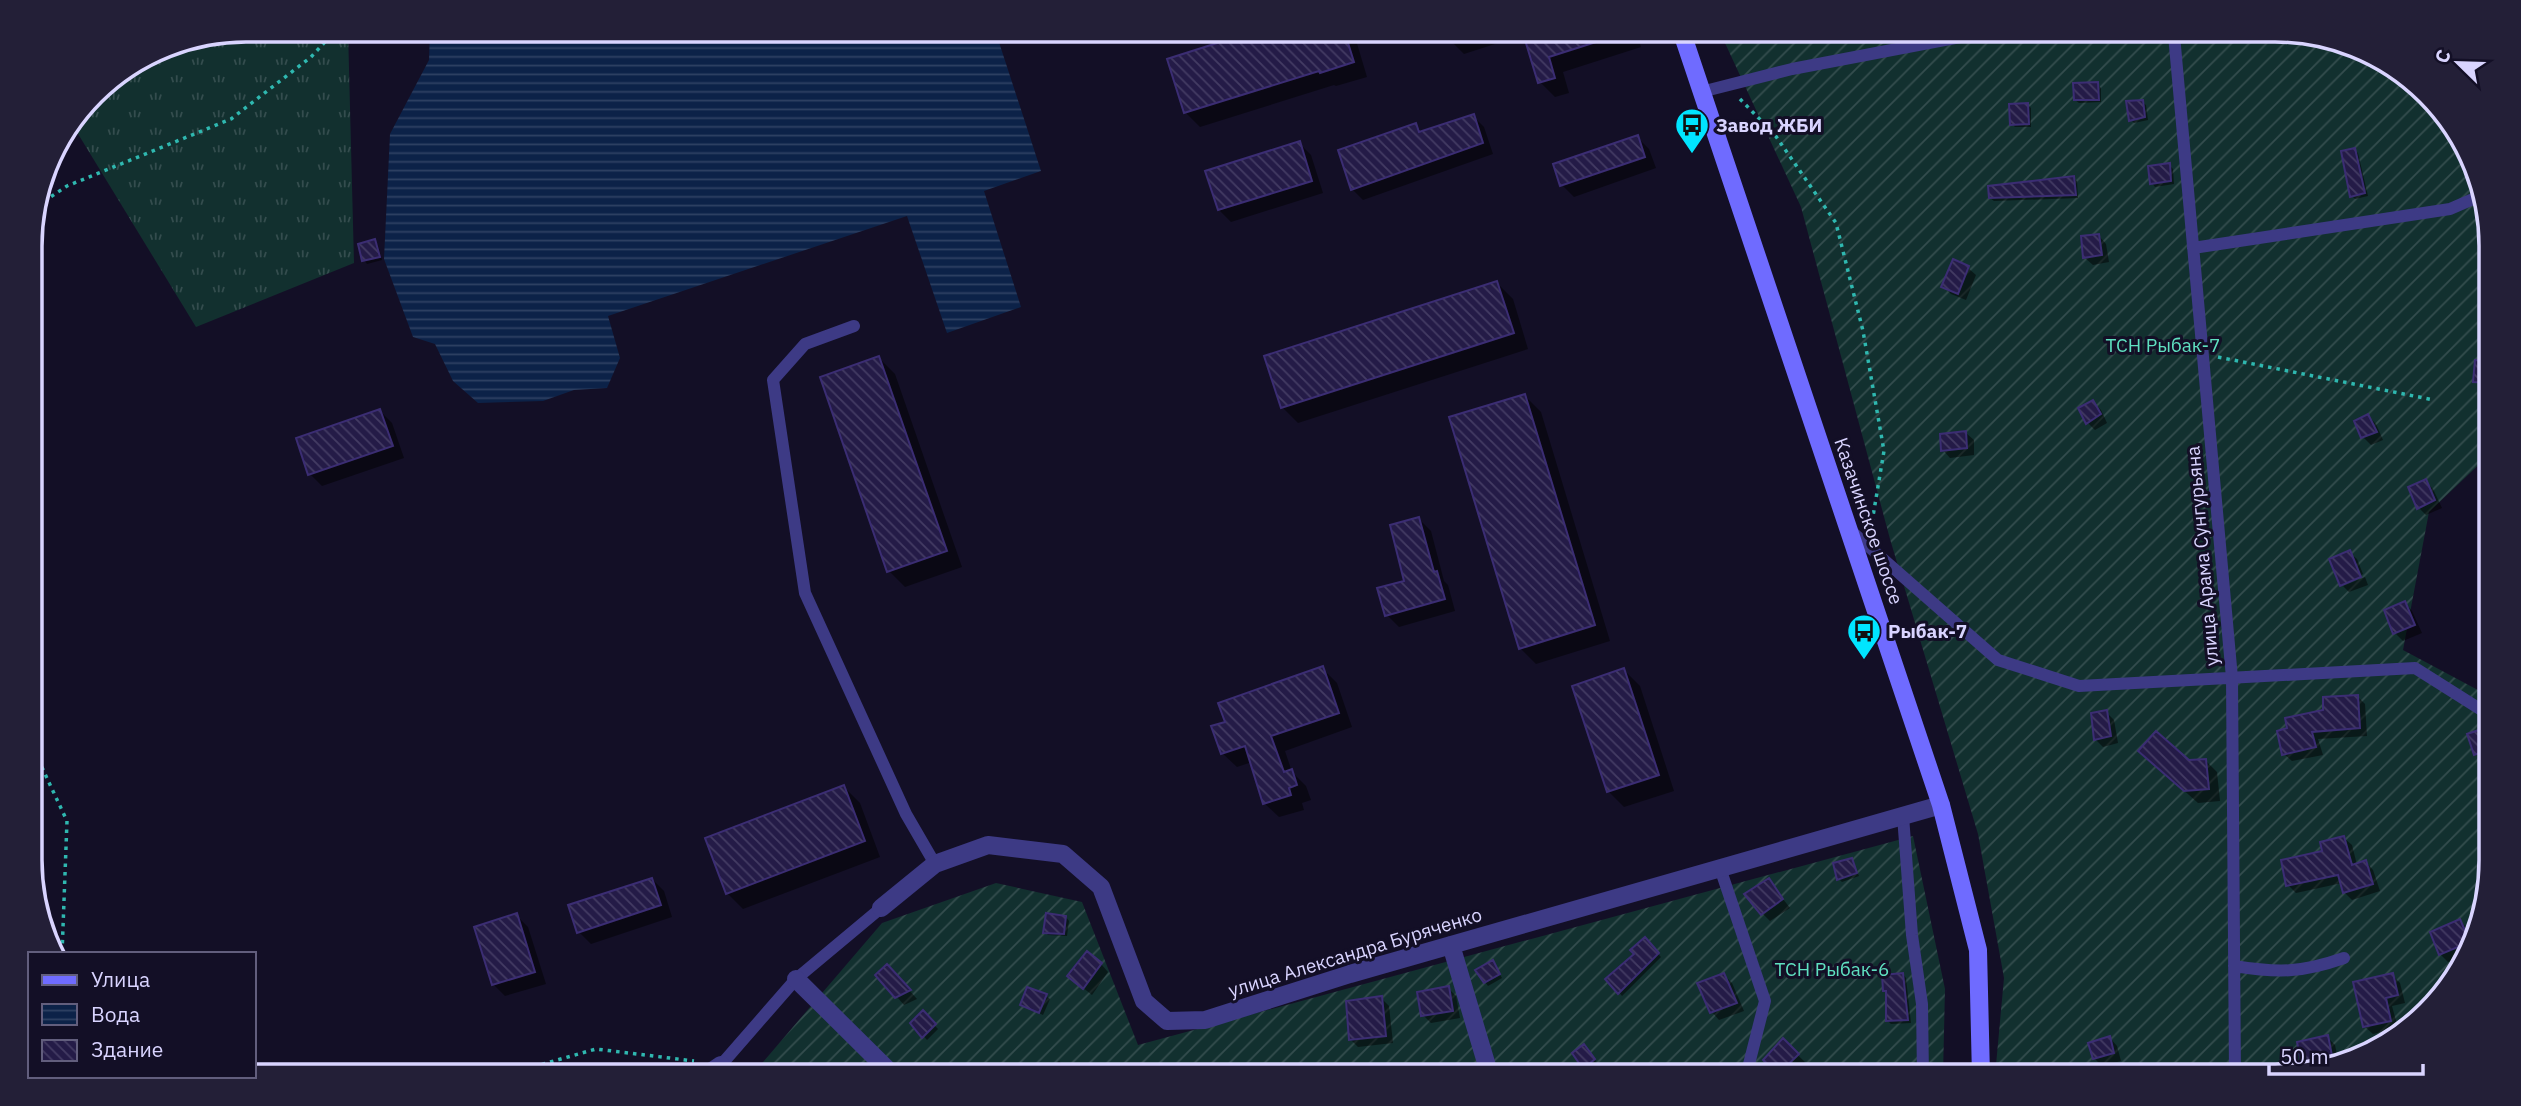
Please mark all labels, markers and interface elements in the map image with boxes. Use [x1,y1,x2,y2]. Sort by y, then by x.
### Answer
north arrow [2423,28,2493,98]
text: С [2429,46,2456,67]
bus stop icon: Завод ЖБИ [1673,106,1711,155]
place label: Завод ЖБИ [1716,113,1822,137]
park label: ТСН Рыбак-7 [2106,333,2220,357]
street label: Казачинское шоссе [1829,434,1909,608]
street label: улица Арама Сунгурьяна [2180,445,2224,667]
bus stop icon: Рыбак-7 [1845,612,1883,661]
place label: Рыбак-7 [1888,619,1967,643]
street label: улица Александра Буряченко [1225,902,1485,1002]
legend [28,952,256,1078]
park label: ТСН Рыбак-6 [1775,957,1889,981]
text: Улица [91,965,150,993]
text: Вода [91,1000,140,1028]
scale bar [2269,1032,2423,1076]
text: Здание [91,1035,163,1063]
text: 50 m [2280,1042,2329,1070]

